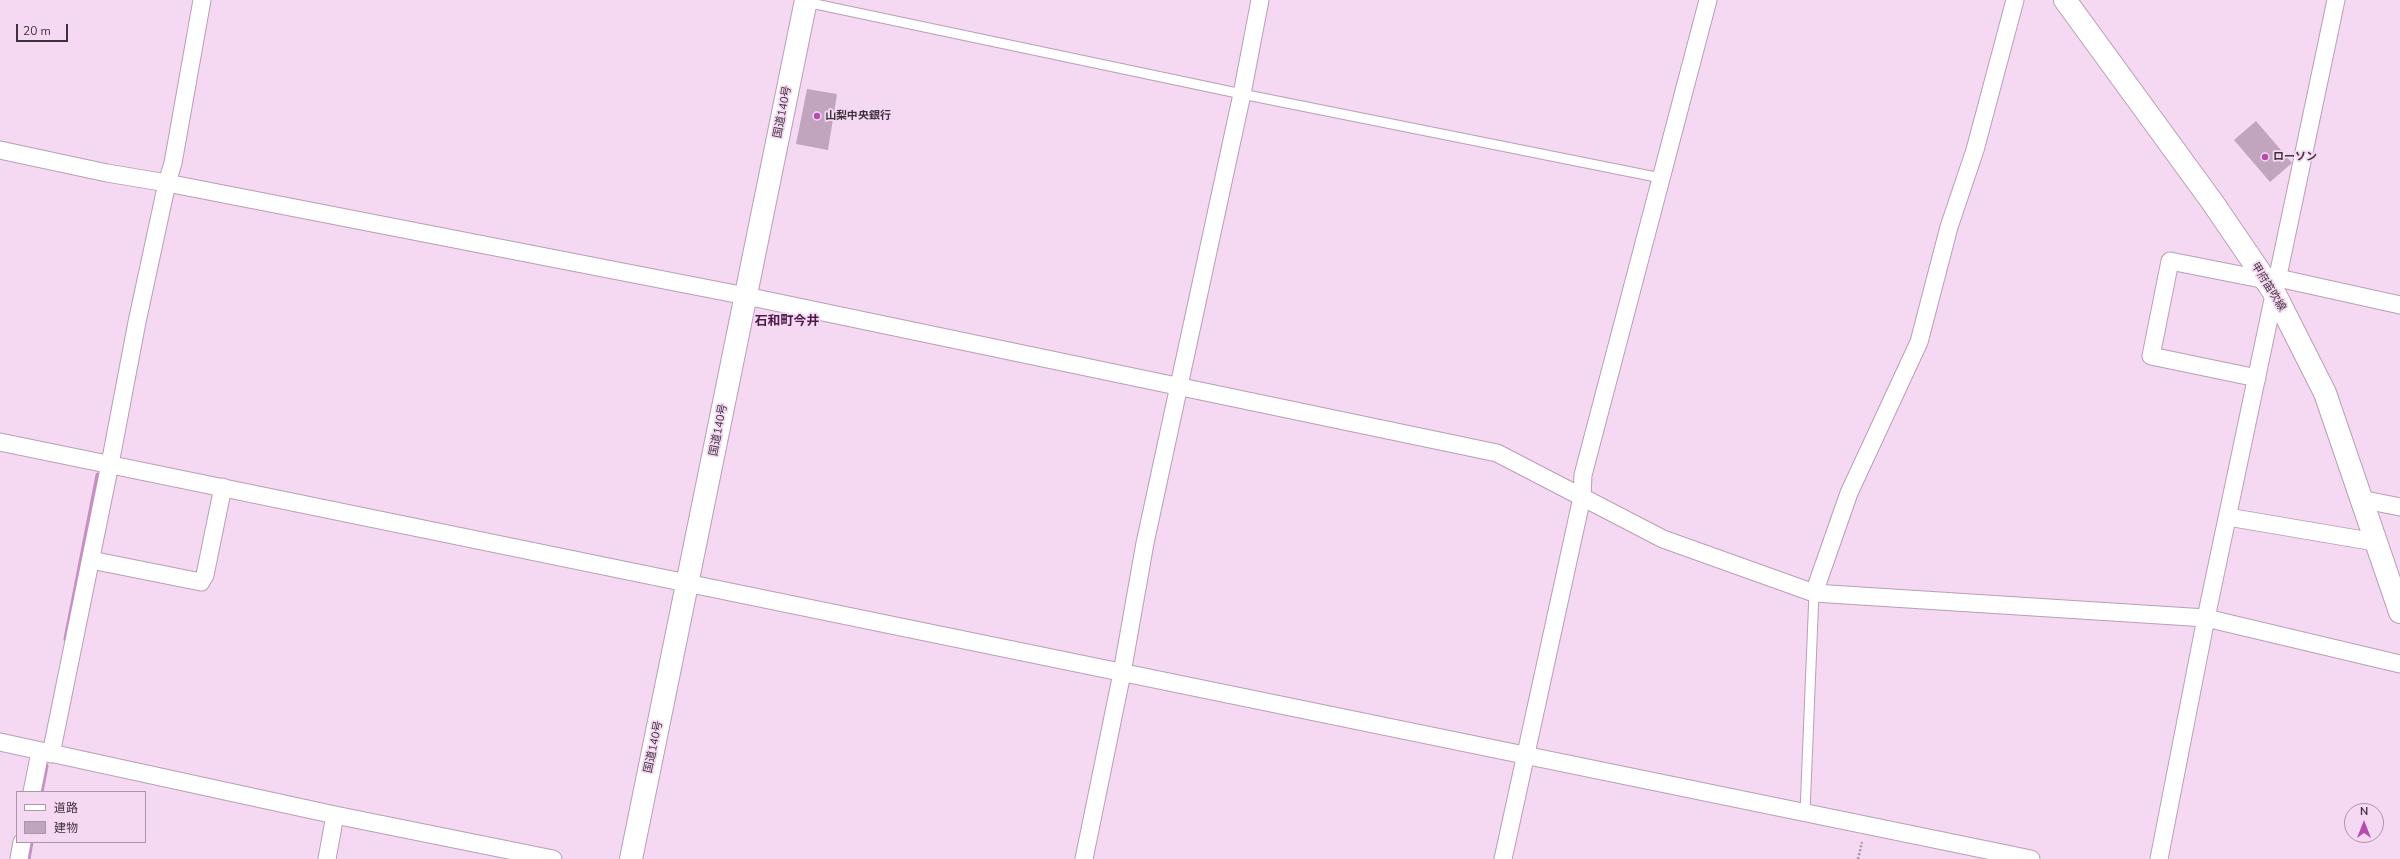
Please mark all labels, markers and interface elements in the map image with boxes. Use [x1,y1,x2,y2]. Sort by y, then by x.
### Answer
scale bar [18,16,70,42]
text: 20 m [23,23,51,39]
street label: 国道140号 [771,85,795,139]
place label: 山梨中央銀行 [825,109,891,123]
marker: 山梨中央銀行 [812,111,822,121]
place label: ローソン [2273,150,2317,164]
marker: ローソン [2260,152,2270,162]
street label: 甲府笛吹線 [2248,260,2288,314]
district label: 石和町今井 [755,314,819,330]
street label: 国道140号 [707,403,731,457]
street label: 国道140号 [642,720,666,774]
legend [16,791,146,843]
text: 道路 [54,800,78,816]
north arrow [2344,803,2384,843]
text: N [2360,804,2368,819]
text: 建物 [54,820,78,836]

